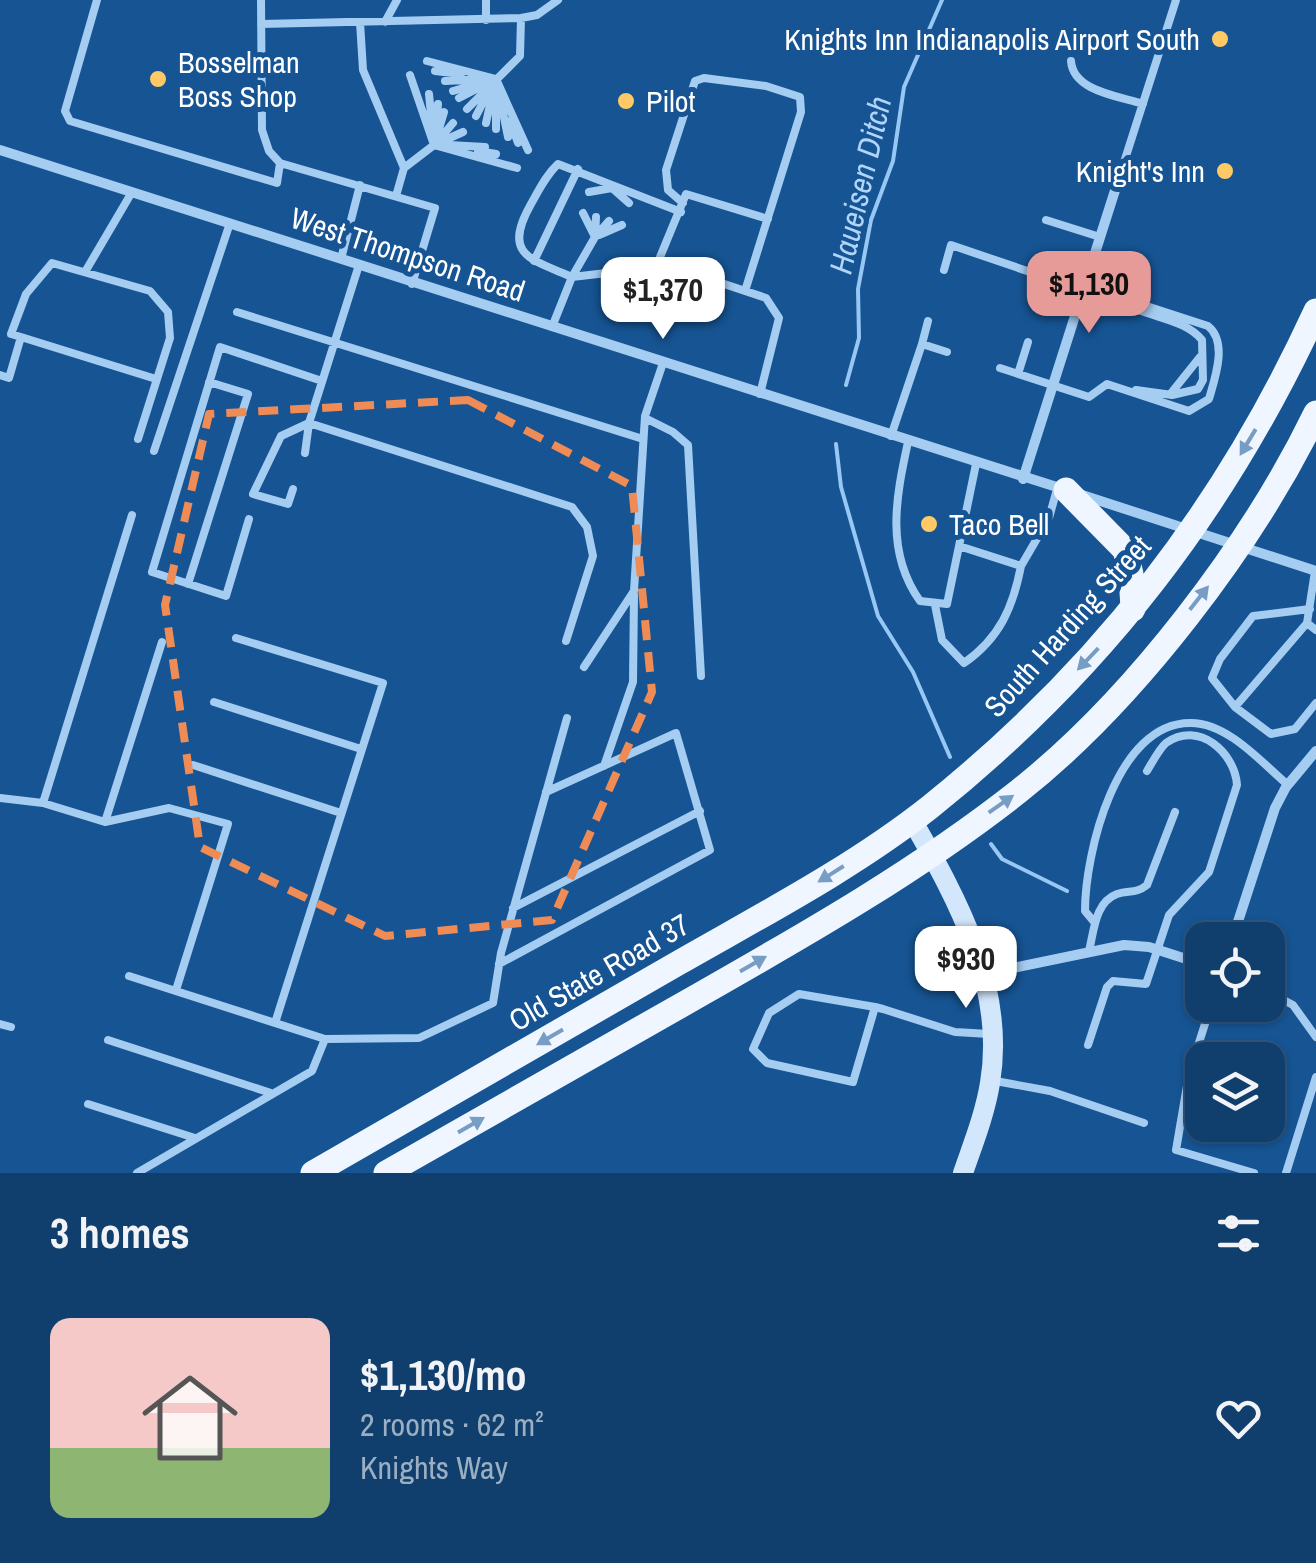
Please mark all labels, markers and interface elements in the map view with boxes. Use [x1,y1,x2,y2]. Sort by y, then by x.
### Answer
place label: Knights Inn Indianapolis Airport South [784,19,1200,59]
marker: Knights Inn Indianapolis Airport South [1209,28,1231,50]
place label: Bosselman Boss Shop [178,42,300,116]
marker: Bosselman Boss Shop [147,68,169,90]
place label: Pilot [646,81,695,121]
marker: Pilot [615,90,637,112]
water label: Haueisen Ditch [819,92,901,278]
place label: Knight's Inn [1076,151,1205,191]
marker: Knight's Inn [1214,160,1236,182]
street label: West Thompson Road [286,197,530,311]
pin: $1,130 [1008,251,1170,336]
pin: $1,370 [582,257,744,342]
text: $1,130 [1049,262,1129,305]
text: $1,370 [623,268,703,311]
one-way arrow [1240,428,1257,456]
place label: Taco Bell [949,504,1049,544]
marker: Taco Bell [918,513,940,535]
street label: South Harding Street [975,527,1159,725]
one-way arrow [1188,585,1209,611]
one-way arrow [1077,647,1100,671]
one-way arrow [987,795,1014,814]
one-way arrow [817,864,844,882]
street label: Old State Road 37 [501,904,697,1040]
map controls [1185,922,1285,1142]
button: locate [1185,922,1285,1022]
pin: $930 [907,926,1025,1011]
text: $930 [937,937,995,980]
one-way arrow [739,956,767,973]
one-way arrow [536,1028,564,1045]
button: layers [1185,1042,1285,1142]
one-way arrow [456,1116,485,1133]
text: 3 homes [50,1205,190,1261]
icon: filters [1211,1206,1266,1261]
text: $1,130/mo [360,1347,527,1403]
icon: home [130,1358,250,1478]
icon: heart [1211,1391,1266,1446]
text: 2 rooms · 62 m² [360,1403,544,1446]
text: Knights Way [360,1446,508,1489]

